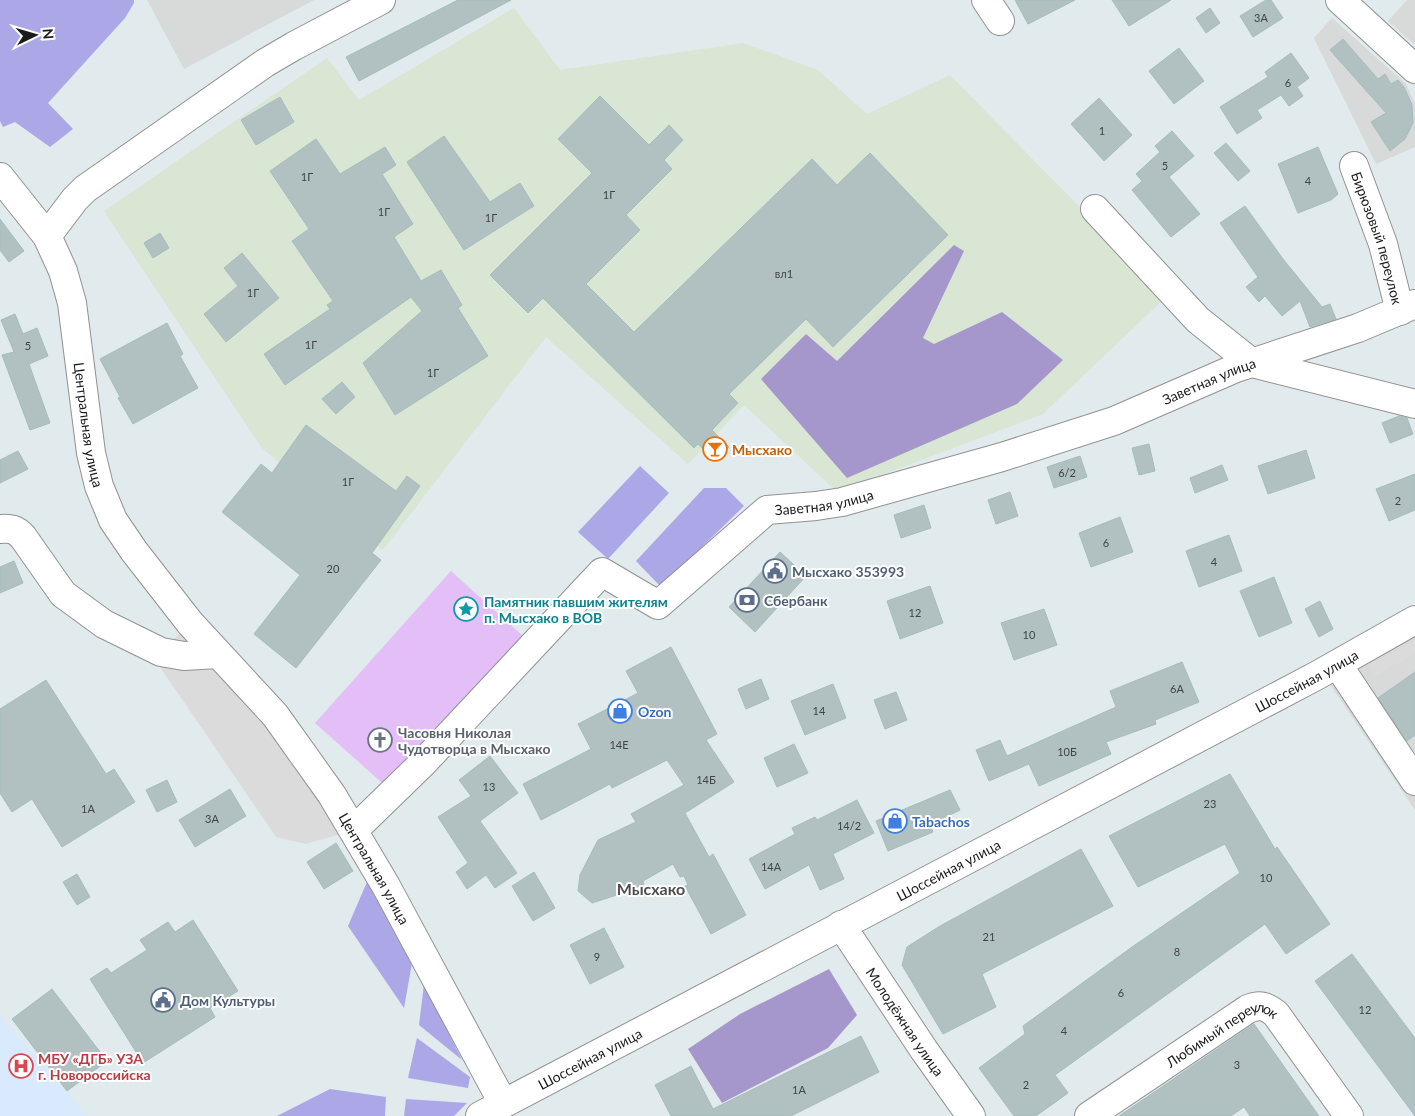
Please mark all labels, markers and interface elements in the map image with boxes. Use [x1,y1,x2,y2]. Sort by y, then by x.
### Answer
north arrow [10,10,60,60]
house number: 3А [1254,11,1268,24]
text: N [40,28,57,40]
house number: 6 [1285,76,1291,89]
house number: 1 [1099,124,1105,137]
house number: 5 [1162,159,1168,172]
street label: Бирюзовый переулок [1348,169,1407,307]
house number: 1Г [301,170,313,183]
house number: 4 [1305,174,1312,187]
house number: 1Г [603,188,615,201]
house number: 1Г [378,205,390,218]
house number: 1Г [485,211,497,224]
house number: вл1 [775,267,793,280]
house number: 1Г [247,286,259,299]
house number: 1Г [305,338,317,351]
house number: 5 [25,339,31,352]
street label: Заветная улица [1159,354,1258,408]
street label: Центральная улица [71,361,107,489]
house number: 1Г [427,366,439,379]
bar icon: Мысхако [702,436,728,462]
place label: Мысхако [732,441,792,458]
house number: 6/2 [1058,466,1076,479]
house number: 1Г [342,475,354,488]
street label: Заветная улица [774,485,875,518]
house number: 2 [1395,494,1401,507]
house number: 6 [1103,536,1109,549]
house number: 4 [1211,555,1218,568]
public building icon: Мысхако 353993 [762,558,788,584]
house number: 20 [327,562,340,575]
place label: Мысхако 353993 [792,563,904,580]
bank icon: Сбербанк [734,587,760,613]
place label: Сбербанк [764,592,828,609]
place label: Памятник павшим жителям п. Мысхако в ВОВ [484,593,668,626]
place icon: Памятник павшим жителям п. Мысхако в ВОВ [453,596,479,622]
house number: 12 [909,606,921,619]
house number: 10 [1023,628,1036,641]
street label: Шоссейная улица [1252,646,1361,715]
house number: 6А [1170,682,1184,695]
shop icon: Ozon [607,698,633,724]
place label: Ozon [638,703,672,720]
house number: 14 [813,704,826,717]
place label: Часовня Николая Чудотворца в Мысхако [398,724,550,757]
church icon: Часовня Николая Чудотворца в Мысхако [367,727,393,753]
house number: 14Е [609,738,629,751]
house number: 10Б [1057,745,1077,758]
house number: 14Б [696,773,716,786]
house number: 13 [483,780,495,793]
house number: 23 [1204,797,1216,810]
house number: 1А [81,802,95,815]
shop icon: Tabachos [882,808,908,834]
street label: Центральная улица [336,809,413,927]
house number: 3А [205,812,219,825]
place label: Tabachos [912,813,970,830]
house number: 14/2 [837,819,861,832]
street label: Шоссейная улица [893,835,1003,904]
house number: 14А [761,860,782,873]
house number: 10 [1260,871,1273,884]
district label: Мысхако [617,879,685,898]
house number: 21 [983,930,995,943]
house number: 8 [1174,945,1180,958]
house number: 9 [594,950,600,963]
street label: Молодёжная улица [863,964,948,1079]
house number: 6 [1118,986,1124,999]
public building icon: Дом Культуры [150,987,176,1013]
place label: Дом Культуры [180,992,275,1009]
street label: Любимый переулок [1162,998,1283,1071]
house number: 12 [1359,1003,1371,1016]
street label: Шоссейная улица [535,1024,645,1093]
house number: 4 [1061,1024,1068,1037]
place label: МБУ «ДГБ» УЗА г. Новороссийска [38,1050,151,1083]
hospital icon: МБУ «ДГБ» УЗА г. Новороссийска [8,1053,34,1079]
house number: 3 [1234,1058,1240,1071]
house number: 2 [1023,1078,1029,1091]
house number: 1А [792,1083,806,1096]

